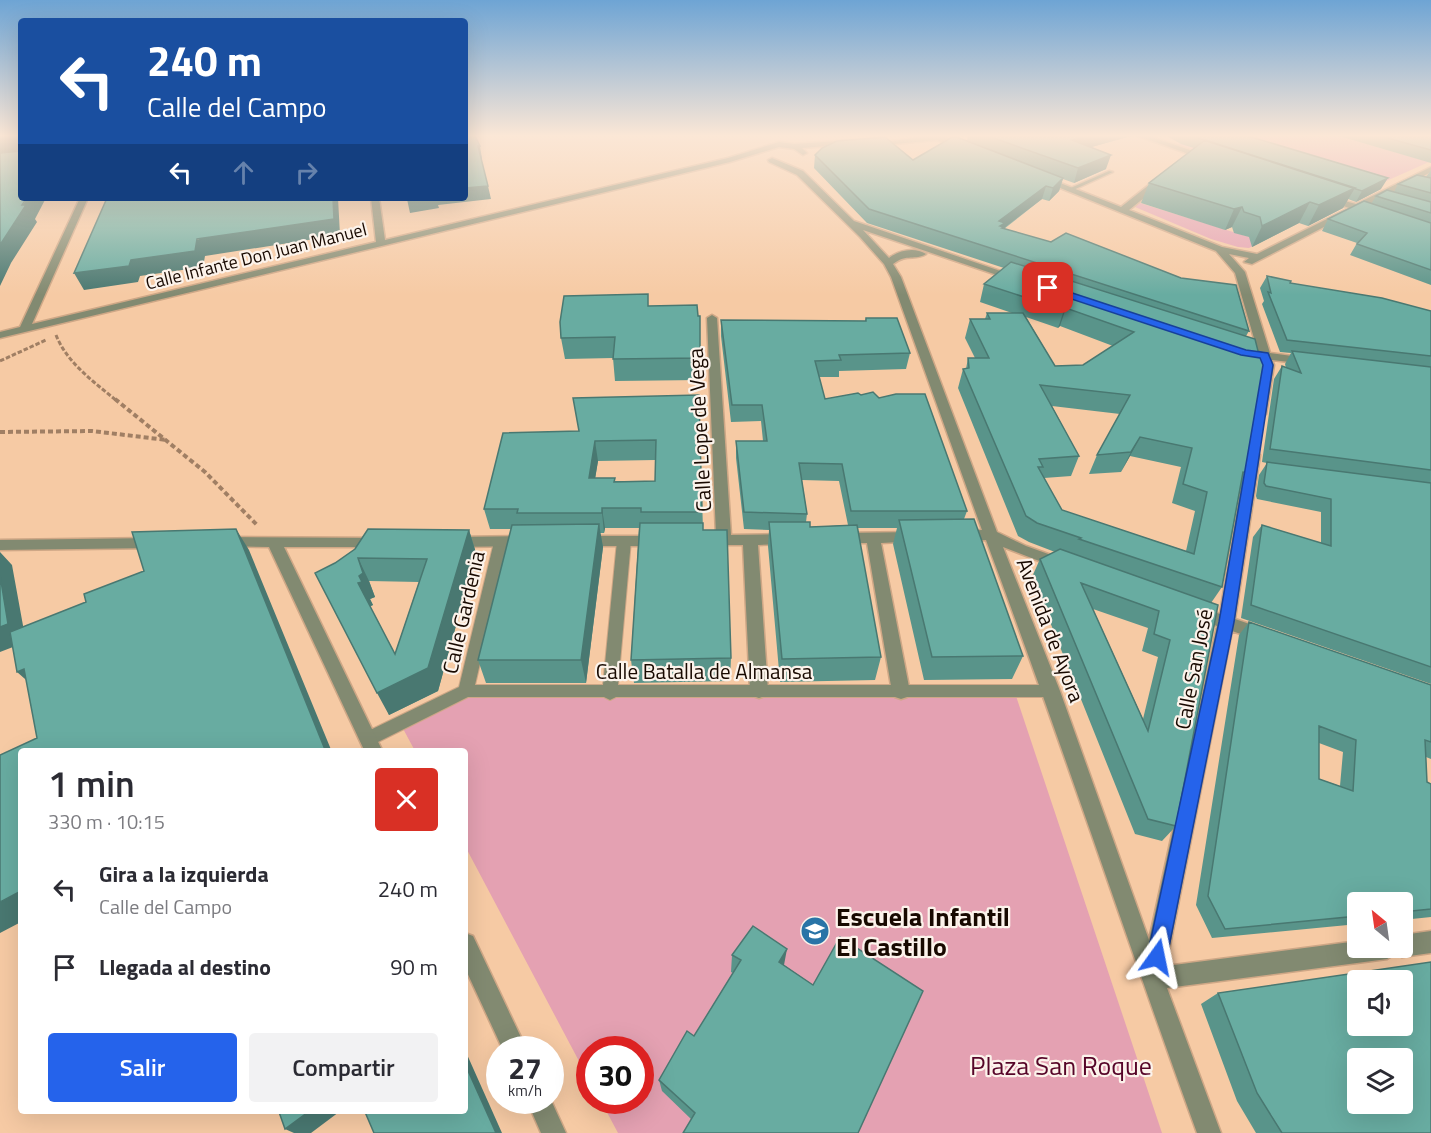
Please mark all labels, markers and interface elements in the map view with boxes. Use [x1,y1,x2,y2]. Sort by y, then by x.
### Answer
text: 240 m [147,28,262,92]
icon: left [48,42,126,120]
text: Calle del Campo [147,86,327,127]
icon: left [164,156,197,189]
icon: ahead [227,156,260,189]
icon: right [290,156,323,189]
street label: Calle Infante Don Juan Manuel [143,215,369,297]
pin [1022,262,1073,313]
icon: arrive [1031,271,1064,304]
street label: Calle Lope de Vega [679,347,719,513]
street label: Calle Gardenia [433,547,493,677]
street label: Avenida de Ayora [1009,553,1093,707]
street label: Calle San José [1166,606,1220,732]
street label: Calle Batalla de Almansa [596,655,813,687]
text: 1 min [48,756,135,811]
button: close [375,768,438,831]
text: 330 m · 10:15 [48,806,165,837]
text: Gira a la izquierda [99,857,269,891]
text: 240 m [378,872,438,906]
icon: left [48,873,81,906]
text: Calle del Campo [99,891,232,922]
north arrow [1347,892,1413,958]
map controls [1347,892,1413,1114]
place label: Escuela Infantil El Castillo [836,897,1010,966]
school or university icon: Escuela Infantil El Castillo [799,915,831,947]
position arrow [1125,925,1189,989]
text: Llegada al destino [99,950,271,984]
text: 90 m [390,950,438,984]
icon: arrive [48,951,81,984]
button: sound [1347,970,1413,1036]
button: Salir [48,1033,237,1102]
button: Compartir [249,1033,438,1102]
speed limit sign: 30 [576,1036,654,1114]
text: 27 [508,1045,542,1091]
park label: Plaza San Roque [970,1046,1152,1085]
button: layers [1347,1048,1413,1114]
text: km/h [508,1079,542,1102]

